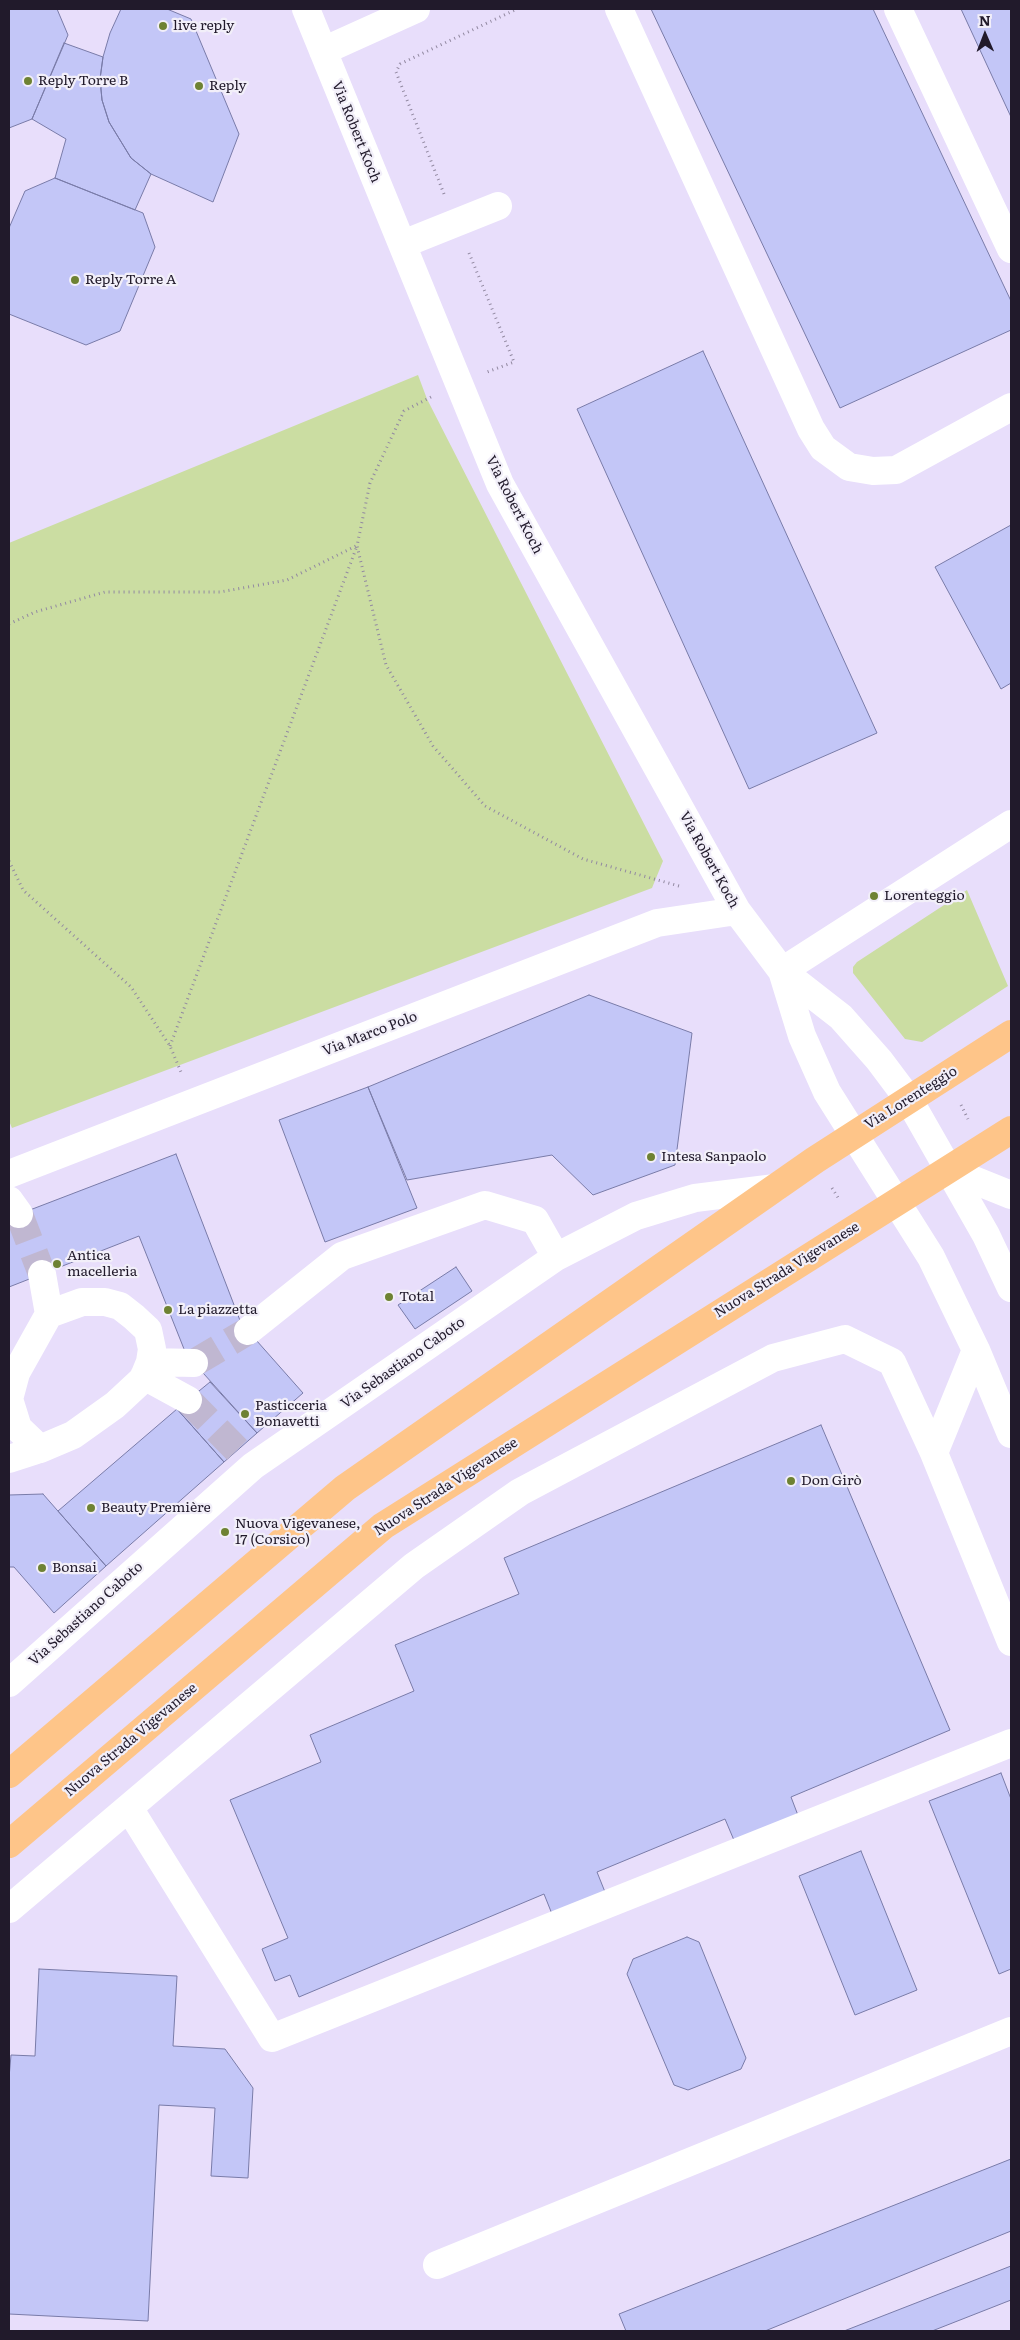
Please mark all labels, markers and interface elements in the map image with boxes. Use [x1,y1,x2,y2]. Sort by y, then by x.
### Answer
north arrow [960,10,1010,60]
text: N [979,10,991,30]
place label: live reply [173,18,234,34]
marker: live reply [157,20,169,32]
place label: Reply Torre B [38,73,128,89]
marker: Reply Torre B [22,75,34,87]
place label: Reply [209,78,247,94]
street label: Via Robert Koch [328,79,384,185]
marker: Reply [193,80,205,92]
place label: Reply Torre A [85,272,176,288]
marker: Reply Torre A [69,274,81,286]
street label: Via Robert Koch [482,453,546,557]
street label: Via Robert Koch [675,809,743,911]
place label: Lorenteggio [884,888,965,904]
marker: Lorenteggio [868,890,880,902]
street label: Via Marco Polo [320,1008,420,1060]
street label: Via Lorenteggio [862,1063,960,1133]
place label: Intesa Sanpaolo [661,1149,767,1165]
marker: Intesa Sanpaolo [645,1151,657,1163]
street label: Nuova Strada Vigevanese [711,1218,863,1322]
place label: Antica macelleria [67,1248,137,1280]
marker: Antica macelleria [51,1258,63,1270]
place label: Total [399,1289,434,1305]
marker: Total [383,1291,395,1303]
place label: La piazzetta [178,1302,257,1318]
marker: La piazzetta [162,1304,174,1316]
street label: Via Sebastiano Caboto [338,1314,468,1412]
place label: Pasticceria Bonavetti [255,1398,327,1430]
marker: Pasticceria Bonavetti [239,1408,251,1420]
street label: Nuova Strada Vigevanese [371,1434,521,1540]
place label: Don Girò [801,1473,862,1489]
marker: Don Girò [785,1475,797,1487]
place label: Beauty Première [101,1500,211,1516]
marker: Beauty Première [85,1502,97,1514]
place label: Nuova Vigevanese, 17 (Corsico) [235,1516,361,1548]
marker: Nuova Vigevanese, 17 (Corsico) [219,1526,231,1538]
street label: Via Sebastiano Caboto [26,1558,146,1670]
place label: Bonsai [52,1560,97,1576]
marker: Bonsai [36,1562,48,1574]
street label: Nuova Strada Vigevanese [61,1680,201,1800]

